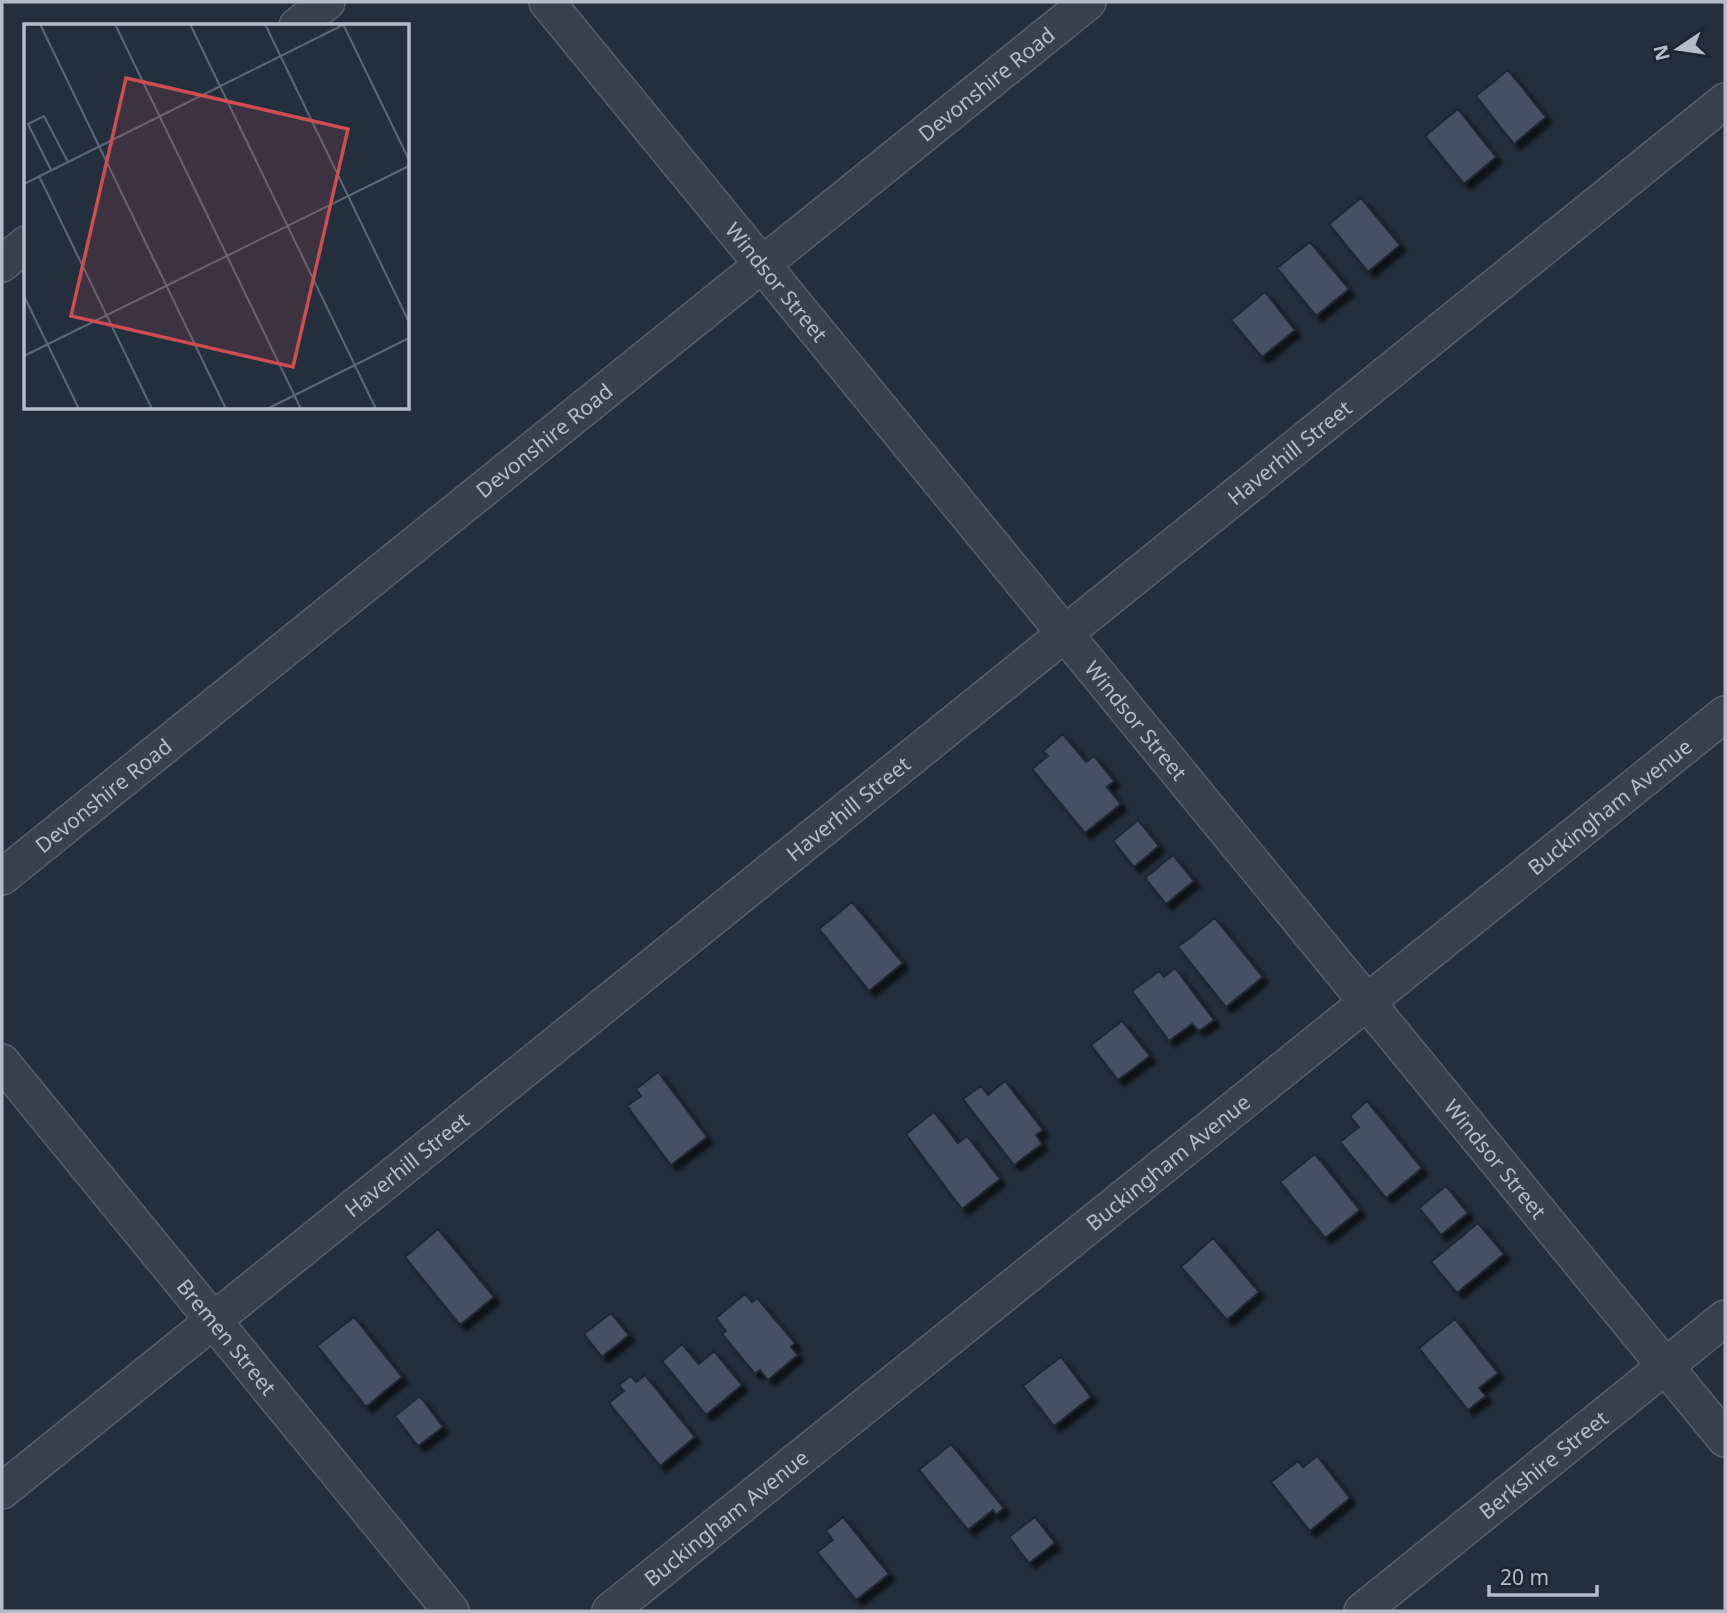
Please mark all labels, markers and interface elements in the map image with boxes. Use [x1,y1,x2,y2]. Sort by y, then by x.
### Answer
north arrow [1643,14,1713,84]
street label: Devonshire Road [912,20,1060,147]
inset map [24,24,410,410]
text: N [1647,42,1676,63]
street label: Windsor Street [719,216,834,348]
street label: Devonshire Road [470,377,618,504]
street label: Haverhill Street [1221,394,1358,511]
street label: Windsor Street [1079,655,1193,786]
street label: Devonshire Road [29,732,177,859]
street label: Buckingham Avenue [1522,732,1698,881]
street label: Haverhill Street [780,750,916,867]
street label: Buckingham Avenue [1080,1088,1256,1237]
street label: Windsor Street [1438,1093,1553,1225]
street label: Haverhill Street [339,1106,475,1223]
street label: Bremen Street [171,1273,283,1401]
street label: Berkshire Street [1473,1404,1614,1525]
street label: Buckingham Avenue [638,1443,814,1592]
scale bar [1489,1554,1598,1598]
text: 20 m [1500,1563,1549,1591]

